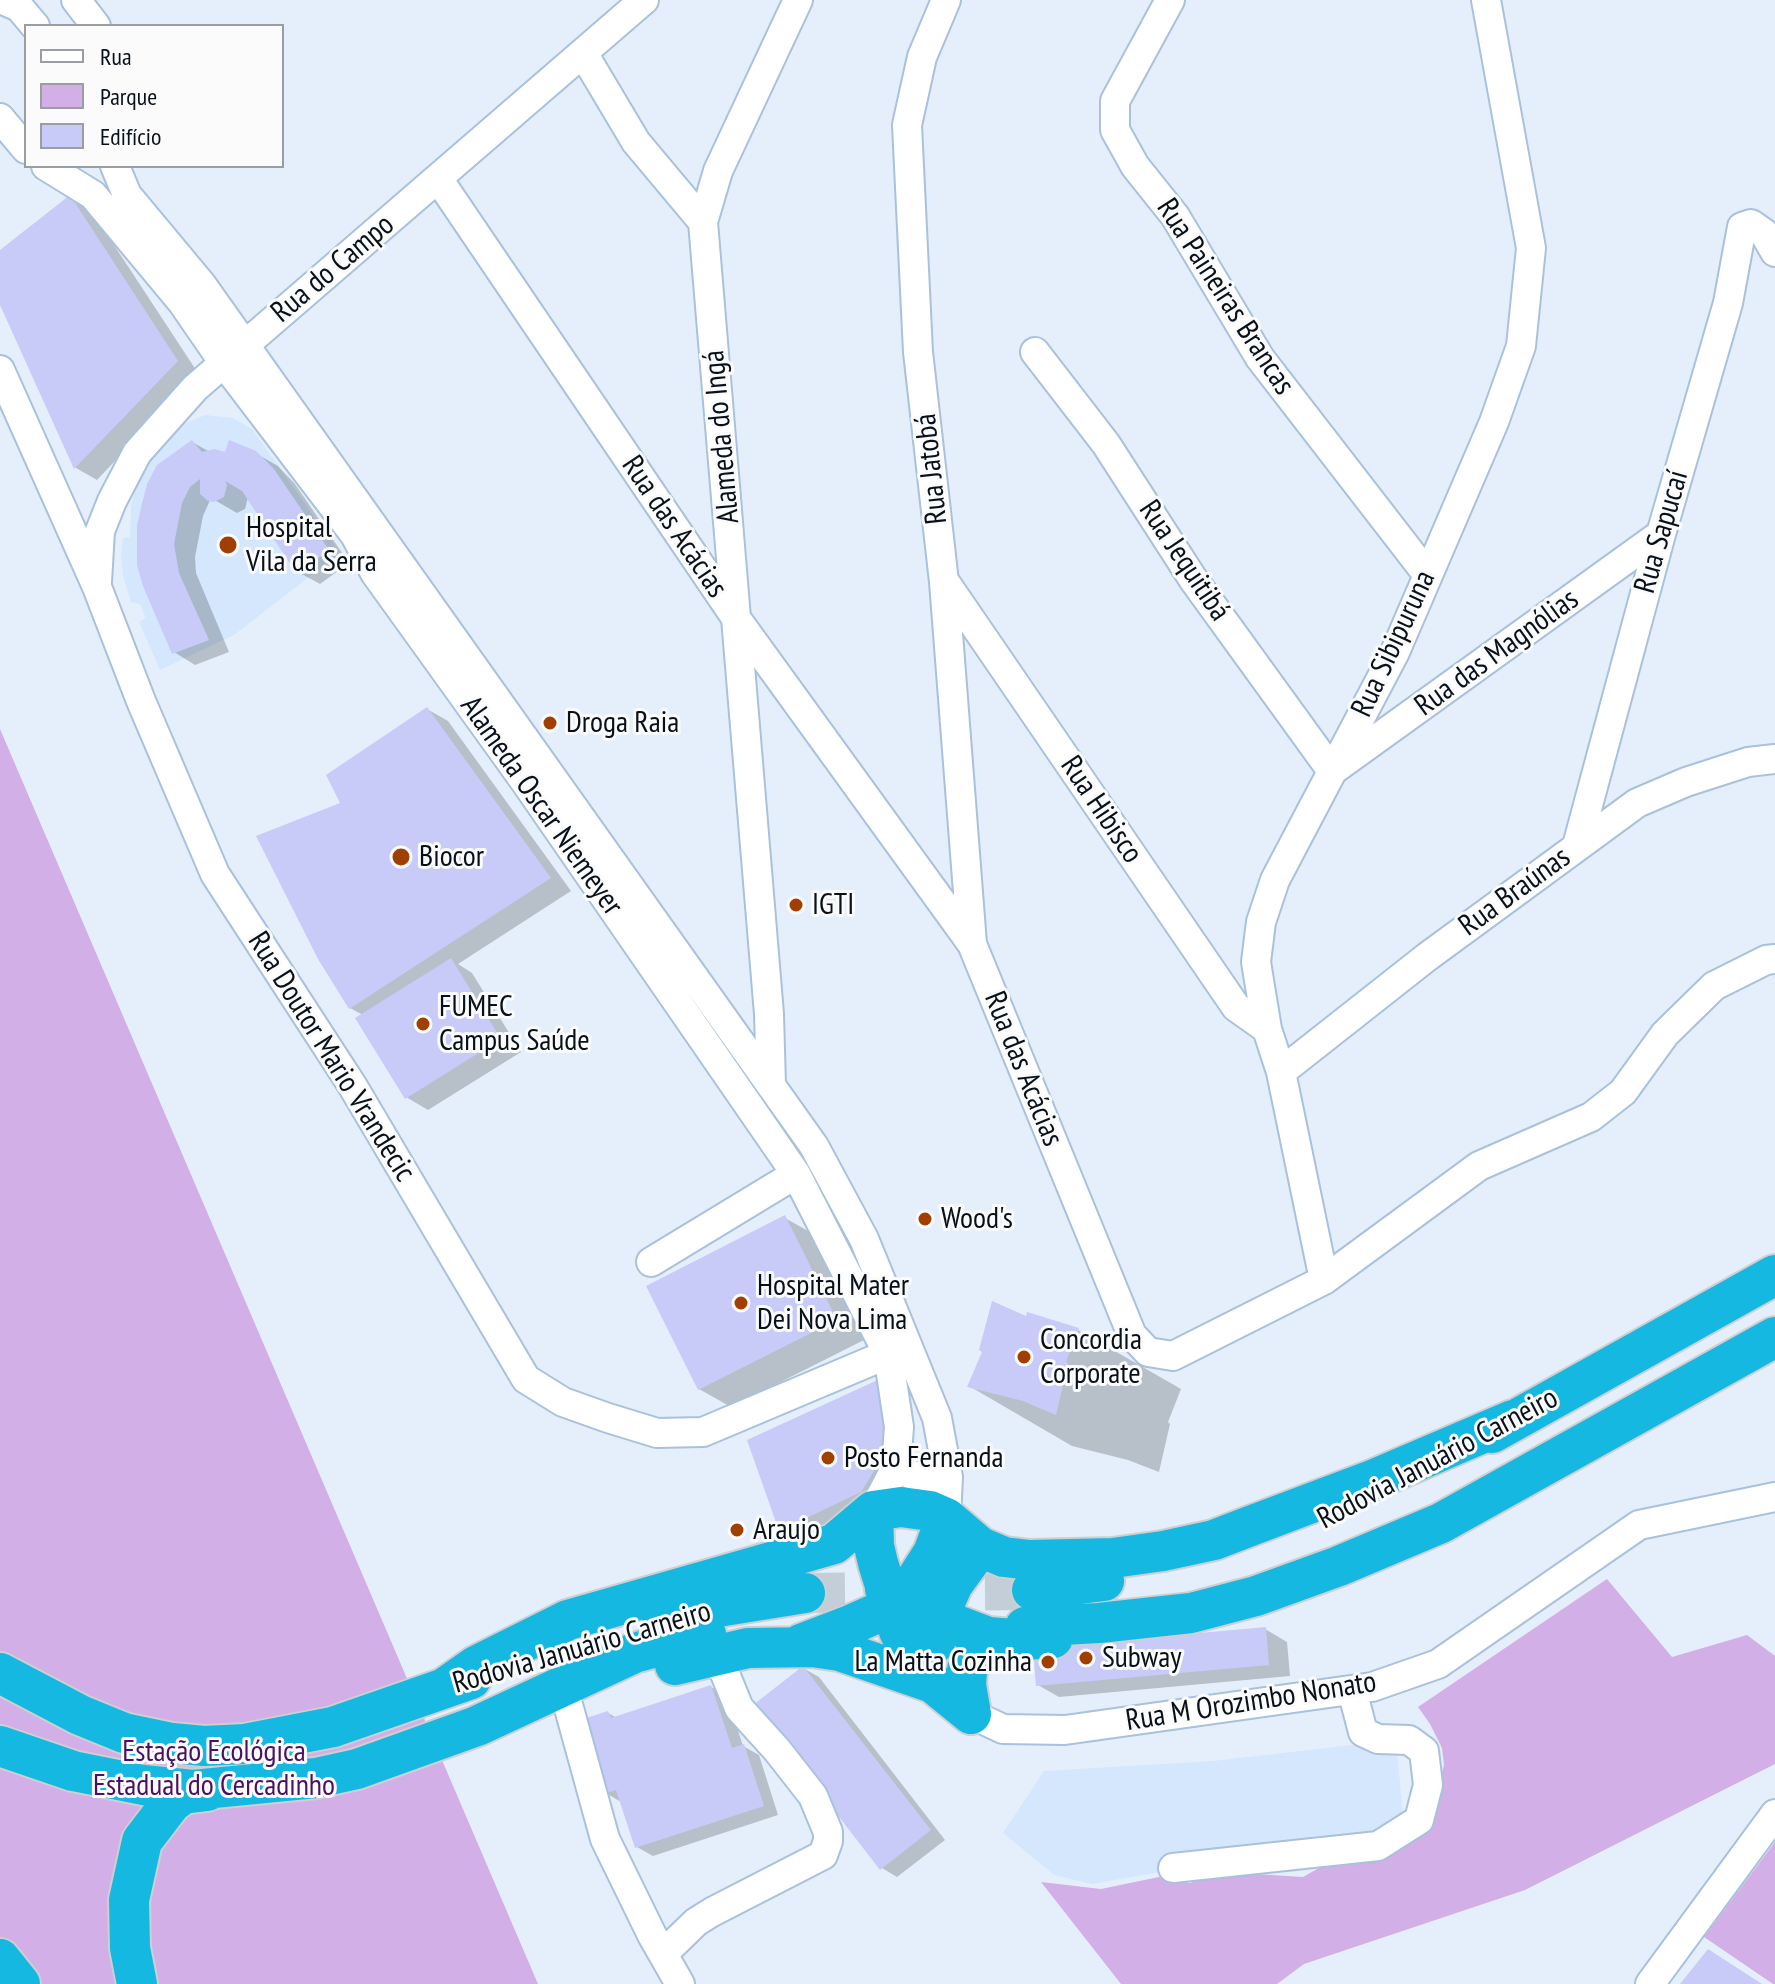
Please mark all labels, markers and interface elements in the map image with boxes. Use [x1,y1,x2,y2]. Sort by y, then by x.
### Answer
legend [24,24,284,168]
text: Rua [100,41,132,72]
text: Parque [100,81,157,112]
text: Edifício [100,121,161,152]
street label: Rua Paineiras Brancas [1148,192,1302,402]
street label: Rua do Campo [264,207,402,331]
street label: Alameda do Ingá [696,349,748,525]
street label: Rua Jatobá [908,412,956,526]
street label: Rua das Acácias [613,449,735,605]
street label: Rua Sapucaí [1627,467,1697,597]
street label: Rua Jequitibá [1131,494,1237,628]
place label: Hospital Vila da Serra [246,510,377,580]
marker: Hospital Vila da Serra [217,534,239,556]
street label: Rua Sibipuruna [1344,565,1444,723]
street label: Rua das Magnólias [1408,582,1586,724]
street label: Alameda Oscar Niemeyer [452,690,630,922]
place label: Droga Raia [566,705,679,741]
marker: Droga Raia [541,714,559,732]
street label: Rua Hibisco [1052,750,1150,870]
place label: Biocor [419,839,484,875]
street label: Rua Braúnas [1452,840,1578,944]
marker: Biocor [390,846,412,868]
place label: IGTI [812,887,854,923]
marker: IGTI [787,896,805,914]
street label: Rua Doutor Mario Vrandecic [240,926,422,1188]
street label: Rua das Acácias [976,987,1070,1151]
place label: FUMEC Campus Saúde [439,989,590,1060]
marker: FUMEC Campus Saúde [414,1015,432,1033]
place label: Wood's [941,1201,1013,1237]
marker: Wood's [916,1210,934,1228]
place label: Hospital Mater Dei Nova Lima [757,1268,909,1338]
marker: Hospital Mater Dei Nova Lima [732,1294,750,1312]
place label: Concordia Corporate [1040,1322,1142,1392]
marker: Concordia Corporate [1015,1348,1033,1366]
street label: Rodovia Januário Carneiro [1312,1381,1564,1537]
place label: Posto Fernanda [844,1440,1003,1476]
marker: Posto Fernanda [819,1449,837,1467]
place label: Araujo [753,1512,820,1548]
marker: Araujo [728,1521,746,1539]
street label: Rodovia Januário Carneiro [449,1594,715,1702]
place label: Subway [1102,1640,1182,1676]
place label: La Matta Cozinha [854,1644,1032,1680]
marker: Subway [1077,1649,1095,1667]
marker: La Matta Cozinha [1039,1653,1057,1671]
street label: Rua M Orozimbo Nonato [1123,1664,1379,1740]
park label: Estação Ecológica Estadual do Cercadinho [93,1734,335,1804]

